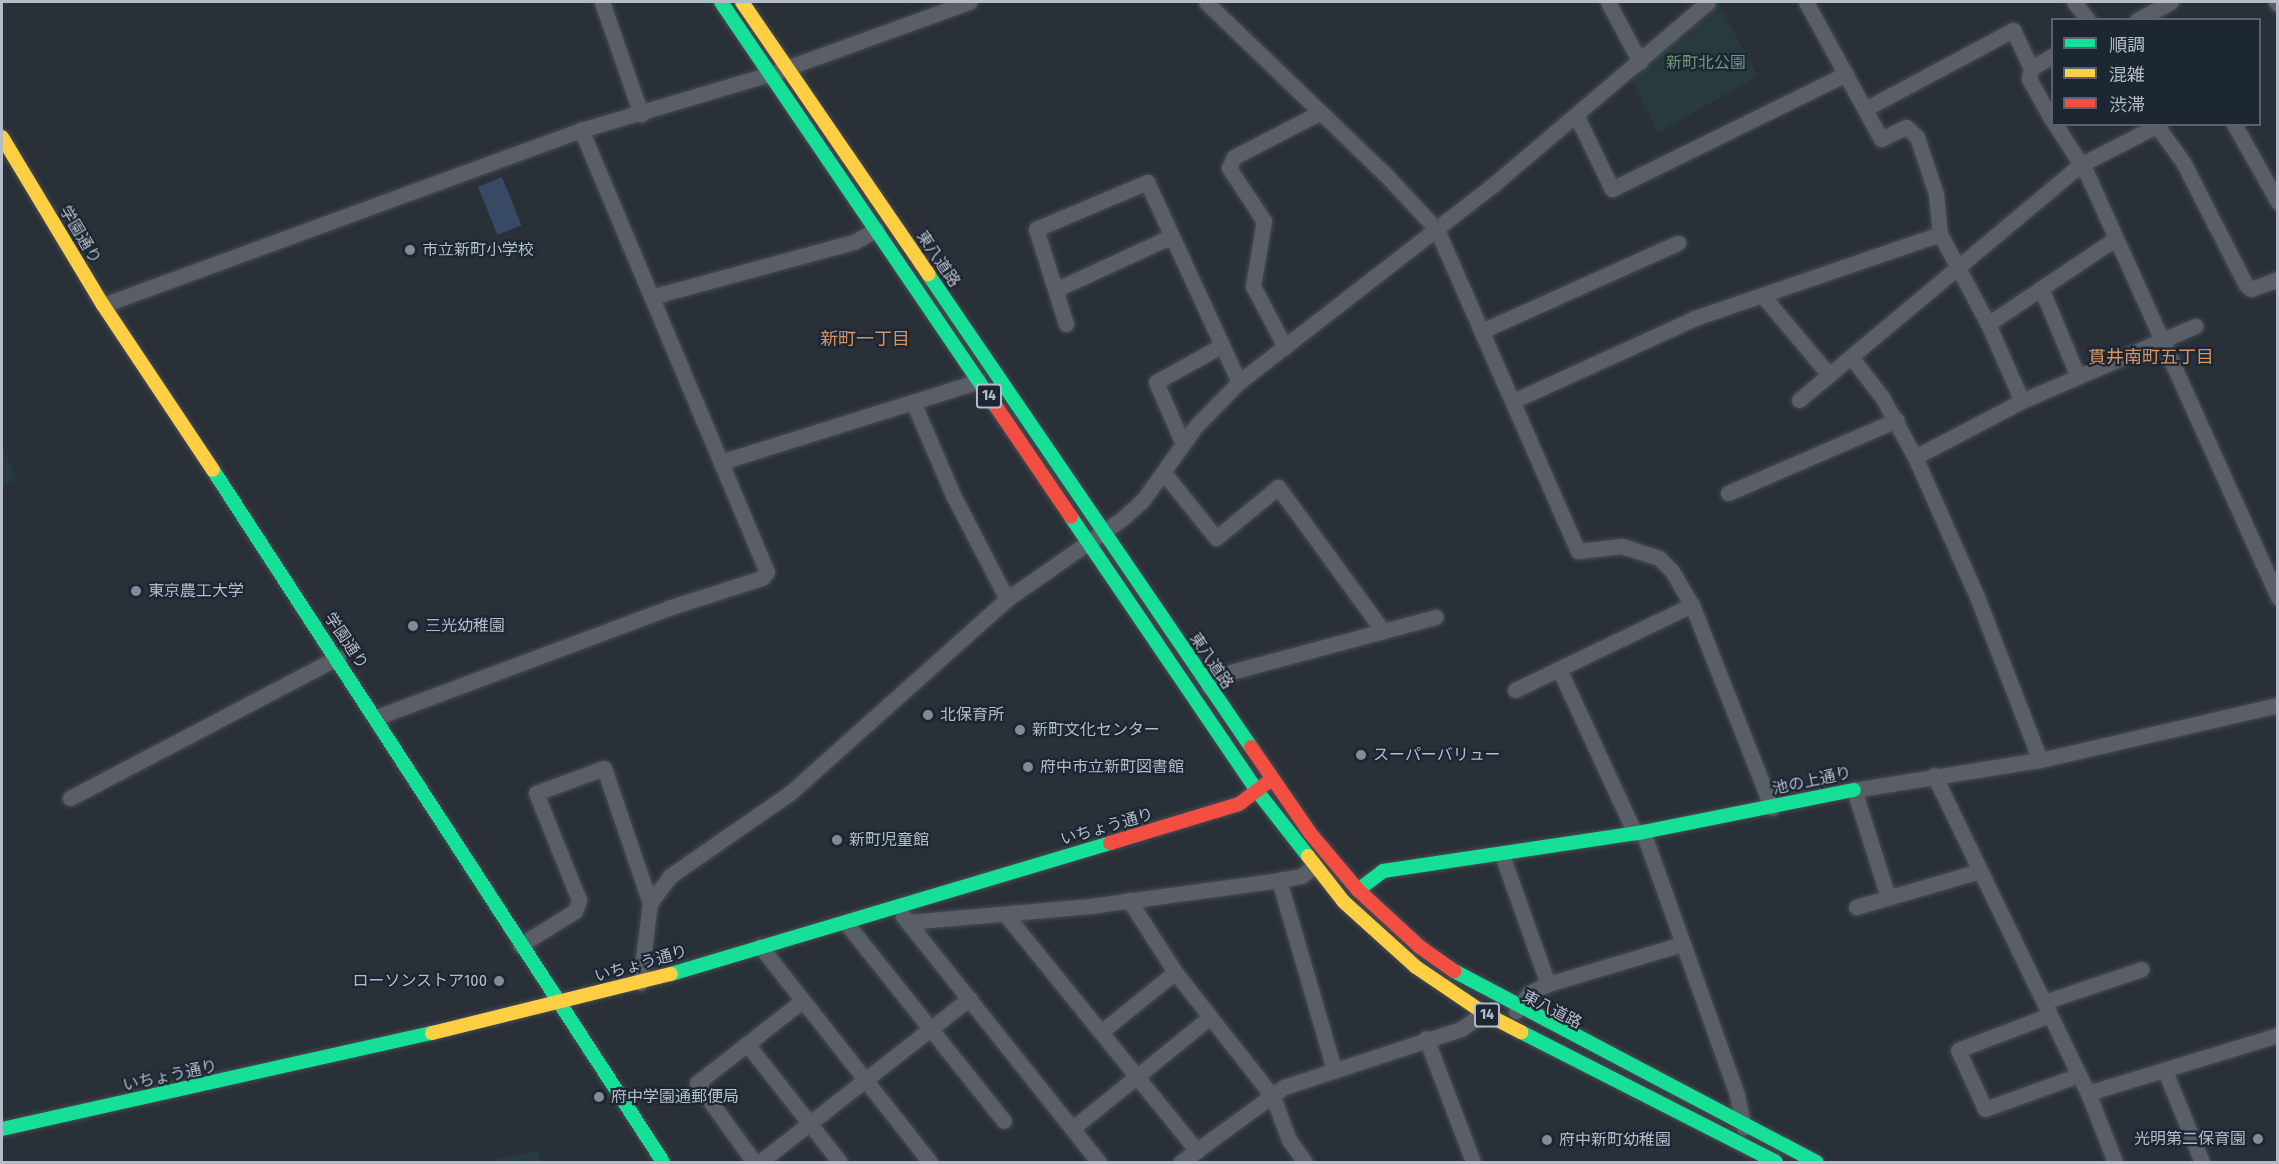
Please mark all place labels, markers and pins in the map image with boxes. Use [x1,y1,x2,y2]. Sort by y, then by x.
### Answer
place label: 市立新町小学校 [422,240,534,260]
marker: 市立新町小学校 [403,243,417,257]
place label: 東京農工大学 [148,581,244,601]
marker: 東京農工大学 [129,584,143,598]
place label: 三光幼稚園 [425,616,505,636]
marker: 三光幼稚園 [406,619,420,633]
place label: 北保育所 [940,705,1004,725]
marker: 北保育所 [921,708,935,722]
place label: 新町文化センター [1032,720,1160,740]
marker: 新町文化センター [1013,723,1027,737]
place label: スーパーバリュー [1373,745,1501,765]
marker: スーパーバリュー [1354,748,1368,762]
place label: 府中市立新町図書館 [1040,757,1184,777]
marker: 府中市立新町図書館 [1021,760,1035,774]
place label: 新町児童館 [849,830,929,850]
marker: 新町児童館 [830,833,844,847]
place label: ローソンストア100 [352,971,487,991]
marker: ローソンストア100 [492,974,506,988]
place label: 府中学園通郵便局 [611,1087,739,1107]
marker: 府中学園通郵便局 [592,1090,606,1104]
place label: 光明第二保育園 [2134,1129,2246,1149]
place label: 府中新町幼稚園 [1559,1130,1671,1150]
marker: 光明第二保育園 [2251,1132,2265,1146]
marker: 府中新町幼稚園 [1540,1133,1554,1147]

